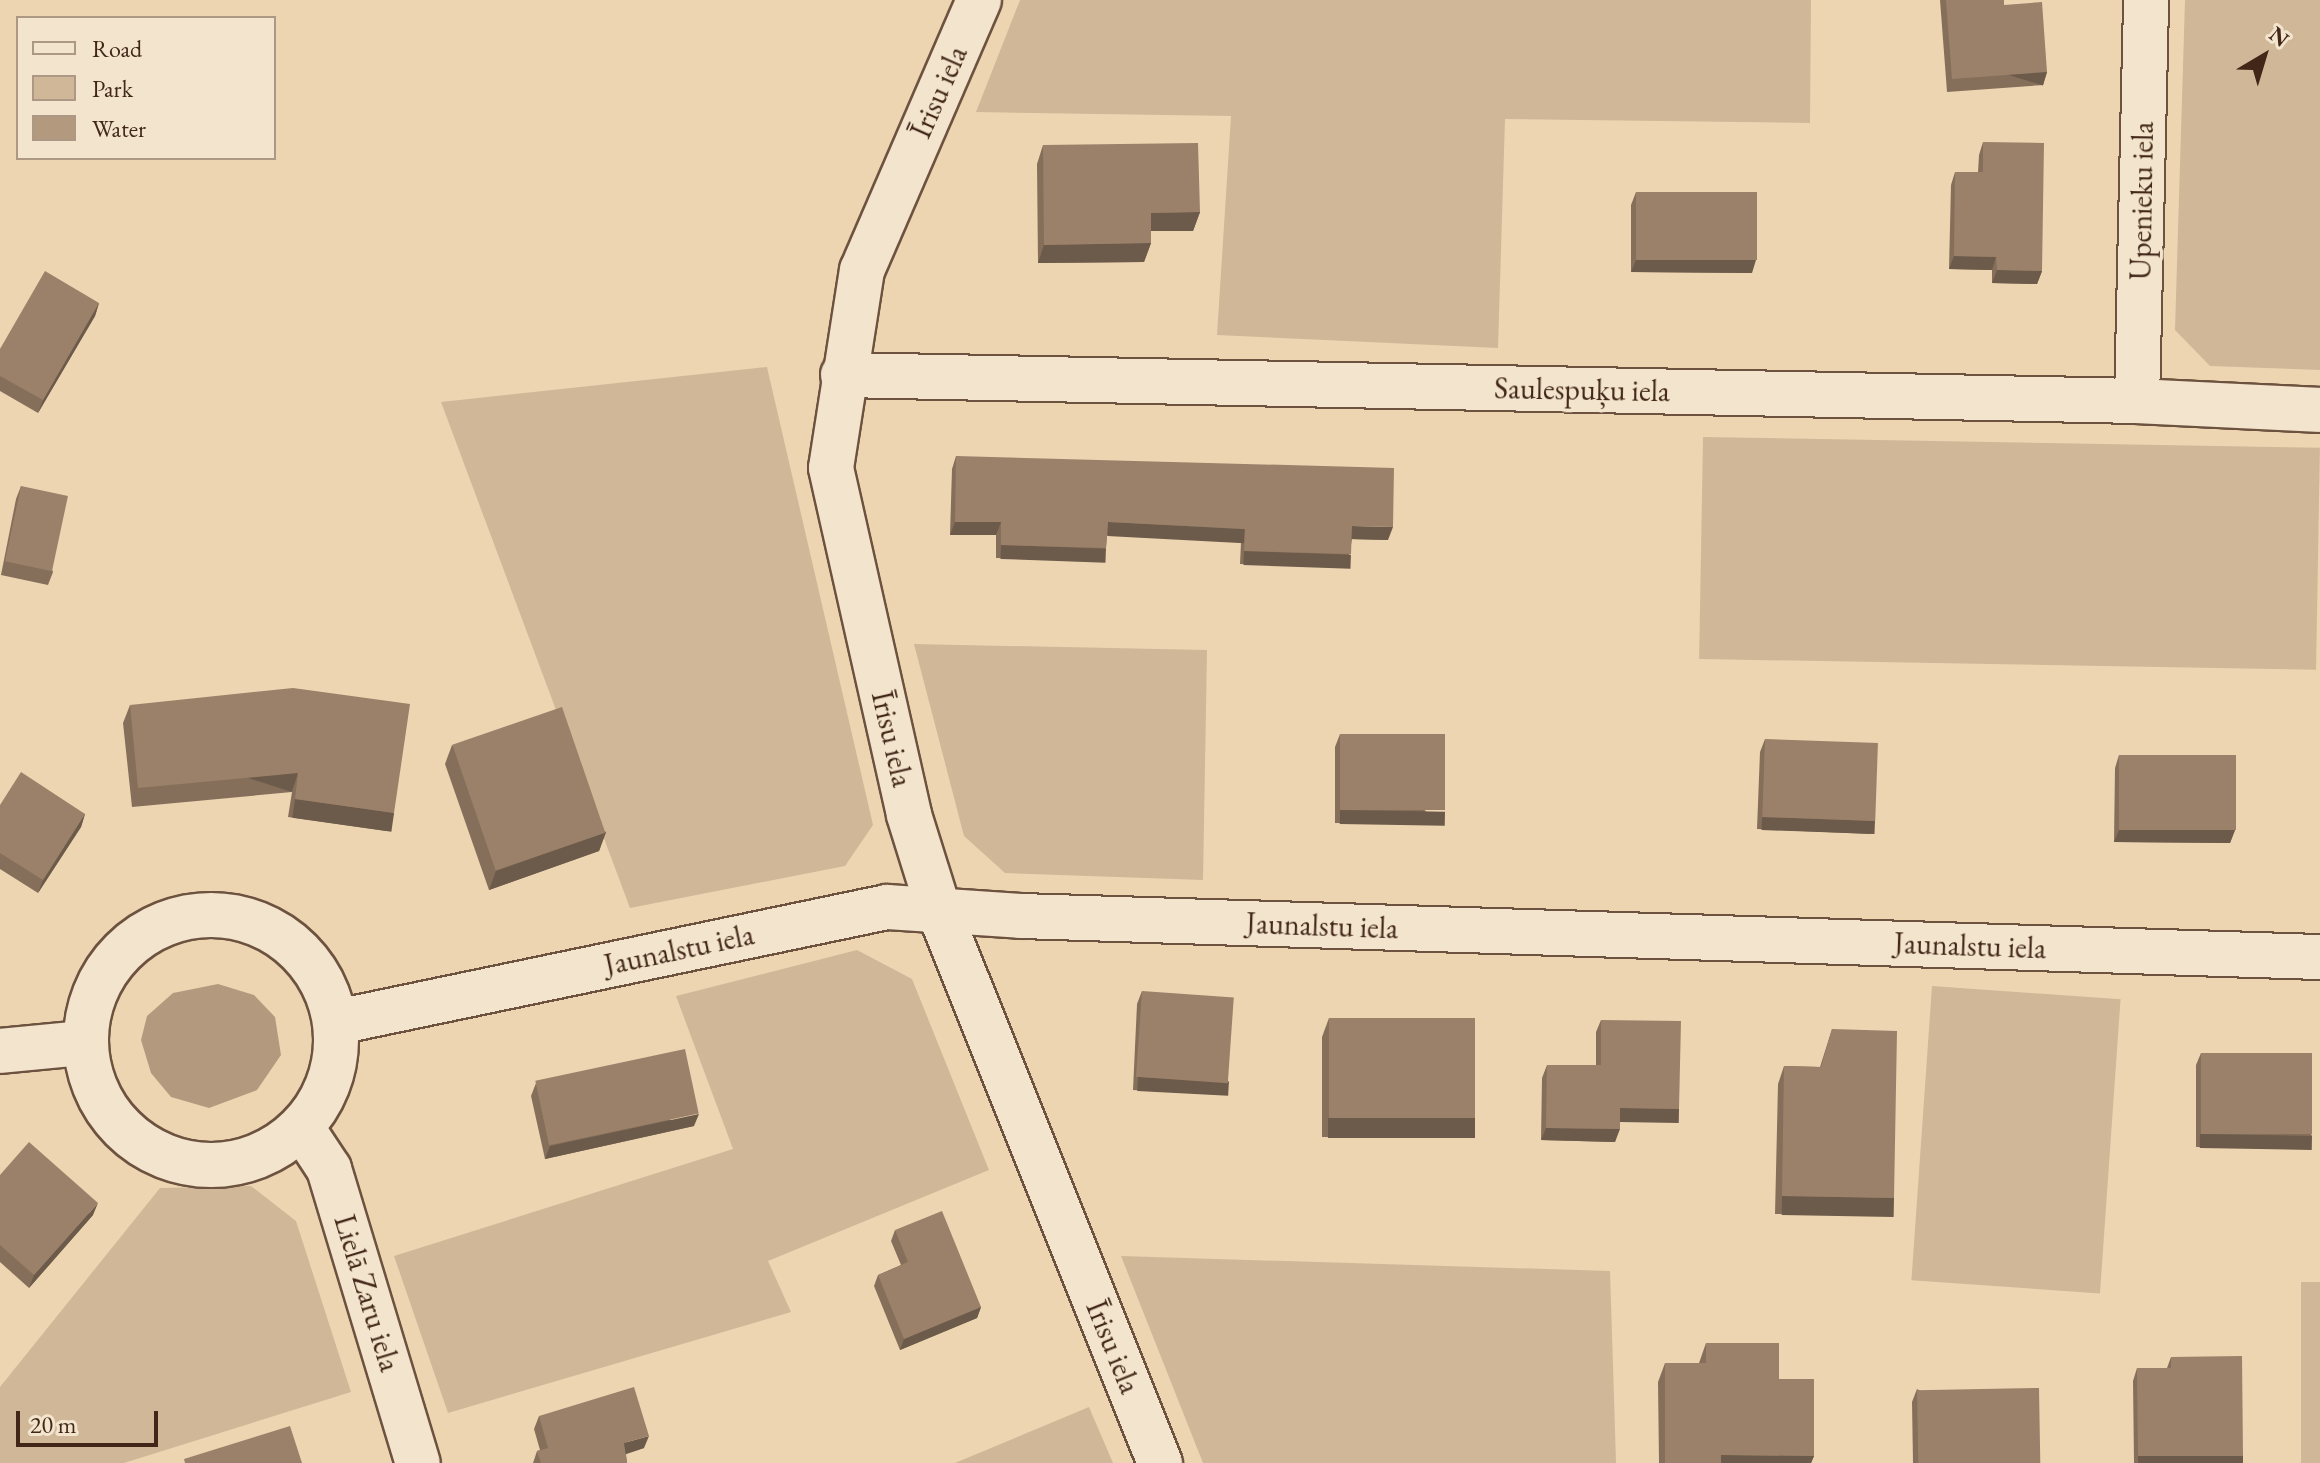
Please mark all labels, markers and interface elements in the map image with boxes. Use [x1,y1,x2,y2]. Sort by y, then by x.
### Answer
legend [16,16,276,160]
north arrow [2224,16,2304,96]
text: N [2263,20,2295,54]
text: Road [92,33,142,64]
street label: Īrisu iela [903,40,975,144]
text: Park [92,73,133,104]
text: Water [92,113,146,144]
street label: Upenieku iela [2123,121,2161,281]
street label: Saulespuķu iela [1494,370,1670,410]
street label: Īrisu iela [864,688,920,790]
street label: Jaunalstu iela [1245,905,1399,947]
street label: Jaunalstu iela [601,917,757,983]
street label: Jaunalstu iela [1893,925,2047,967]
street label: Lielā Zaru iela [326,1210,408,1376]
street label: Īrisu iela [1078,1295,1148,1399]
scale bar [20,1395,162,1445]
text: 20 m [30,1409,77,1440]

